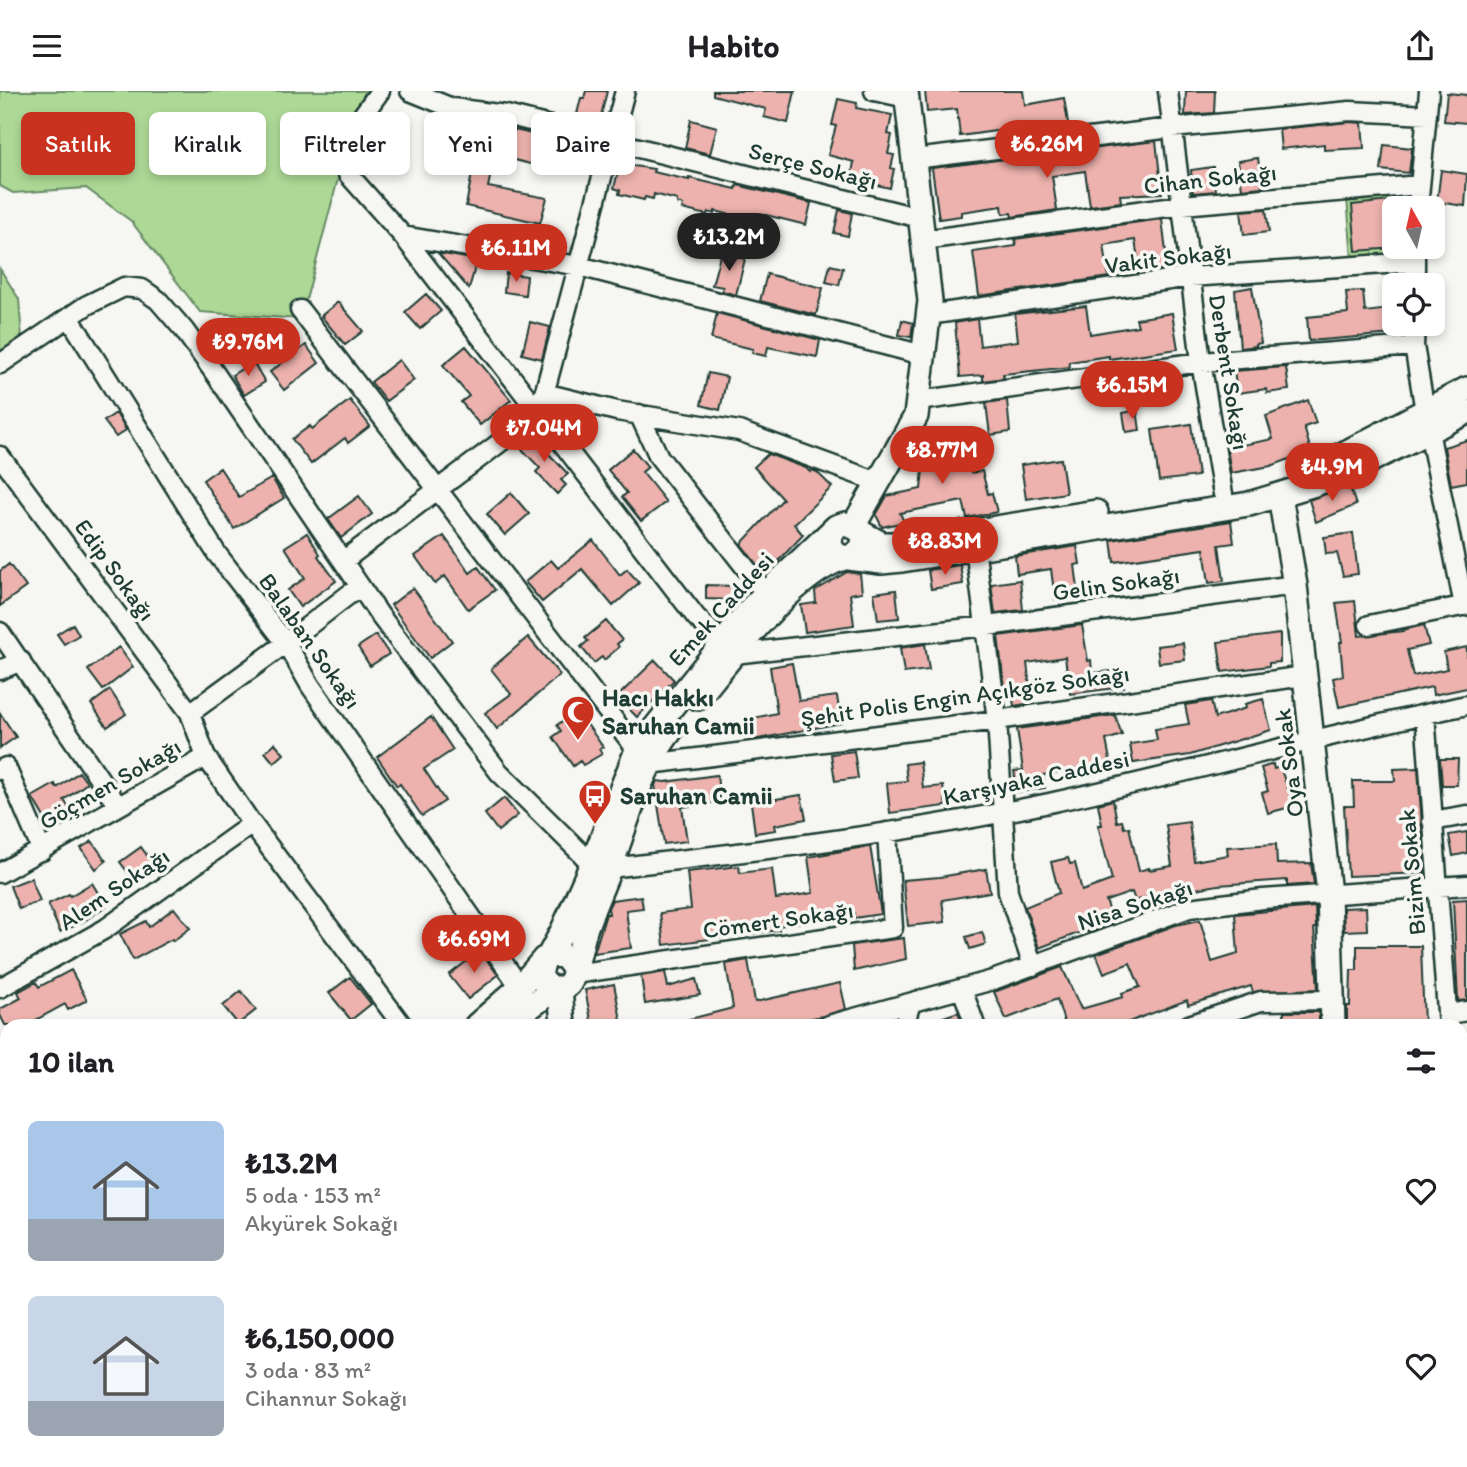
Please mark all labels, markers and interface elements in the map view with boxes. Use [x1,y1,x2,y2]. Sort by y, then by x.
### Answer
icon: menu [28,27,66,65]
text: Habito [688,27,779,65]
icon: share [1401,27,1439,65]
chip: Satılık [21,112,135,175]
chip: Kiralık [149,112,266,175]
chip: Filtreler [280,112,410,175]
chip: Yeni [424,112,517,175]
chip: Daire [531,112,635,175]
pin: ₺6.26M [990,120,1104,180]
text: ₺6.26M [1011,129,1083,157]
street label: Serçe Sokağı [746,136,880,195]
street label: Cihan Sokağı [1142,157,1278,200]
north arrow [1382,196,1446,259]
map controls [1382,196,1445,336]
pin: ₺13.2M [672,213,786,273]
text: ₺13.2M [693,222,765,250]
pin: ₺6.11M [459,225,573,284]
text: ₺6.11M [481,233,551,261]
street label: Vakit Sokağı [1103,235,1233,280]
button: locate [1382,273,1445,336]
street label: Derbent Sokağı [1203,292,1256,452]
pin: ₺9.76M [191,319,305,378]
text: ₺9.76M [212,327,284,355]
pin: ₺6.15M [1075,361,1189,421]
text: ₺6.15M [1096,370,1168,398]
pin: ₺7.04M [487,405,601,464]
text: ₺7.04M [506,413,582,441]
pin: ₺8.77M [885,427,999,486]
text: ₺8.77M [906,435,978,463]
pin: ₺4.9M [1283,443,1381,503]
text: ₺4.9M [1301,452,1363,480]
street label: Edip Sokağı [69,513,162,626]
pin: ₺8.83M [888,517,1002,577]
text: ₺8.83M [908,526,982,554]
street label: Emek Caddesi [662,545,780,672]
street label: Gelin Sokağı [1050,560,1181,607]
street label: Balaban Sokağı [253,567,368,714]
street label: Şehit Polis Engin Açıkgöz Sokağı [799,658,1131,733]
place label: Hacı Hakkı Saruhan Camii [602,683,755,740]
mosque icon: Hacı Hakkı Saruhan Camii [559,693,597,742]
street label: Oya Sokak [1267,707,1310,819]
street label: Göçmen Sokağı [34,731,186,836]
street label: Karşıyaka Caddesi [940,744,1132,811]
bus stop icon: Saruhan Camii [576,777,614,826]
place label: Saruhan Camii [620,781,773,810]
street label: Bizim Sokak [1391,807,1431,936]
street label: Alem Sokağı [53,841,175,936]
street label: Nisa Sokağı [1074,872,1196,937]
street label: Cömert Sokağı [701,895,855,944]
pin: ₺6.69M [417,915,531,975]
text: ₺6.69M [438,924,510,952]
icon: filters [1402,1042,1440,1080]
text: 10 ilan [28,1043,114,1080]
text: ₺13.2M [245,1144,338,1181]
icon: home [84,1149,168,1233]
icon: heart [1402,1172,1440,1210]
text: 5 oda · 153 m² [245,1181,381,1209]
text: Akyürek Sokağı [245,1209,398,1237]
text: ₺6,150,000 [245,1319,395,1356]
icon: home [84,1324,168,1408]
icon: heart [1402,1347,1440,1385]
text: 3 oda · 83 m² [245,1356,371,1384]
text: Cihannur Sokağı [245,1384,407,1412]

